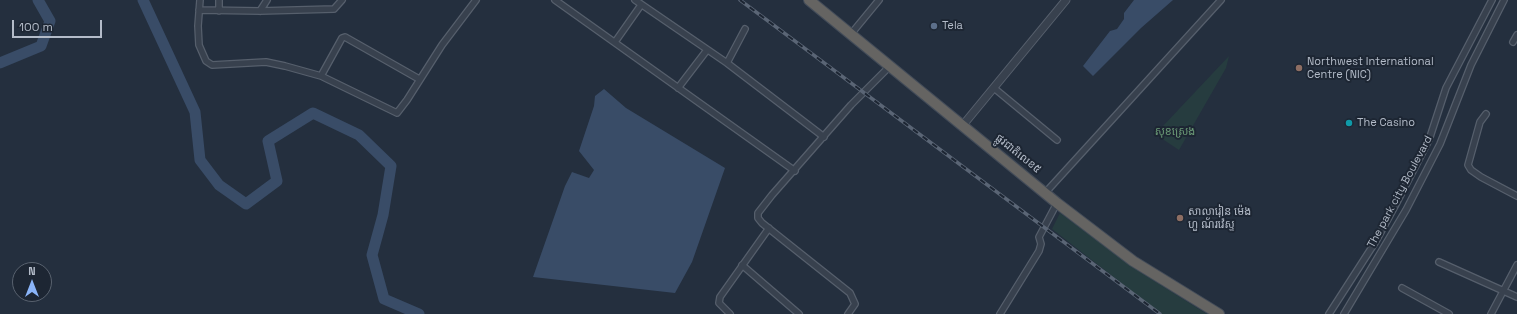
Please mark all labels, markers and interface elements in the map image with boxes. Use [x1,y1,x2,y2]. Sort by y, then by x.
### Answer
scale bar [14,12,104,38]
text: 100 m [19,19,53,35]
place label: Tela [942,19,963,33]
marker: Tela [929,21,939,31]
place label: Northwest International Centre (NIC) [1307,55,1434,81]
marker: Northwest International Centre (NIC) [1294,63,1304,73]
place label: The Casino [1357,116,1415,130]
marker: The Casino [1344,118,1354,128]
park label: សុខស្រេង [1155,125,1195,139]
street label: ផ្លូវជាតិលេខ៥ [992,132,1044,176]
street label: The park city Boulevard [1365,133,1435,251]
place label: សាលារៀន ម៉េង ហួ ណ័រវ៉េស្ទ [1188,205,1251,231]
marker: សាលារៀន ម៉េង ហួ ណ័រវ៉េស្ទ [1175,213,1185,223]
north arrow [12,262,52,302]
text: N [28,264,36,278]

